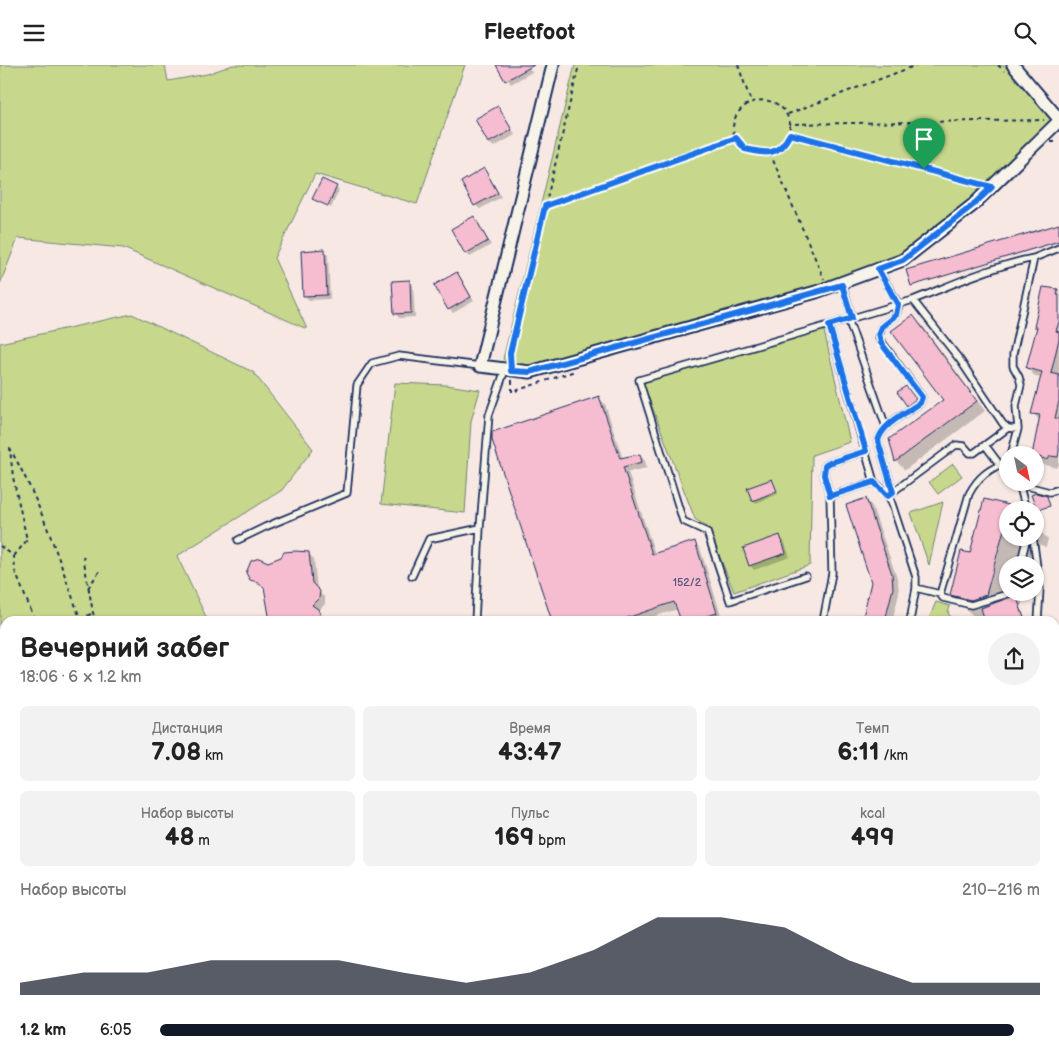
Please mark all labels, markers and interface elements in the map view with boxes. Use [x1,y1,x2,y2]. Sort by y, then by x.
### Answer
icon: menu [20,19,48,47]
text: Fleetfoot [484,19,575,46]
icon: search [1011,19,1039,47]
pin [903,118,945,169]
icon: arrive [910,125,938,153]
north arrow [999,446,1044,491]
map controls [999,446,1044,601]
button: locate [999,501,1044,546]
button: layers [999,556,1044,601]
house number: 152/2 [673,576,702,589]
text: Вечерний забег [20,632,229,665]
button: share [988,633,1040,685]
text: 18:06 · 6 × 1.2 km [20,668,142,687]
text: Дистанция [152,720,223,737]
text: Время [509,720,551,737]
text: Темп [856,720,889,737]
text: 7.08 [151,737,201,768]
text: 43:47 [498,737,562,768]
text: 6:11 [837,737,879,768]
text: km [201,747,223,764]
text: /km [879,747,908,764]
text: Набор высоты [141,805,234,822]
text: Пульс [511,805,549,822]
text: kcal [860,805,885,822]
text: 48 [165,822,195,853]
text: 169 [494,822,534,853]
text: 499 [851,822,895,853]
text: m [195,832,210,849]
text: bpm [534,832,566,849]
text: Набор высоты [20,881,127,900]
text: 210–216 m [962,881,1040,900]
text: 1.2 km [20,1021,66,1040]
text: 6:05 [100,1021,132,1040]

